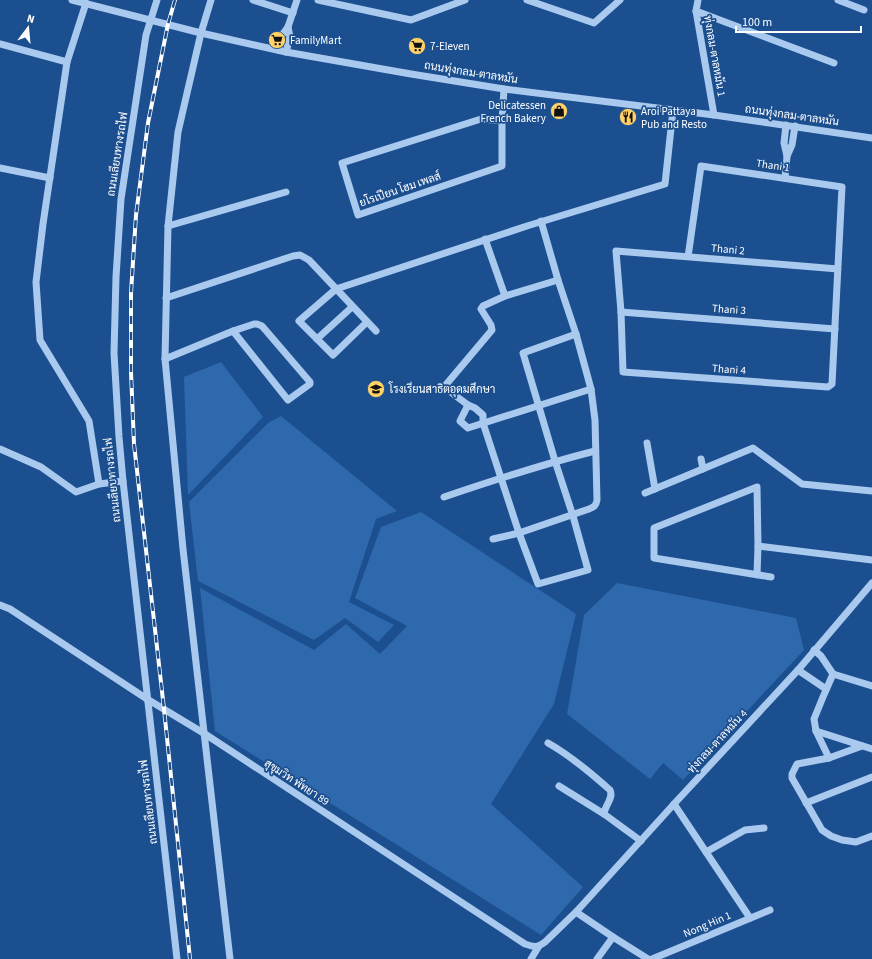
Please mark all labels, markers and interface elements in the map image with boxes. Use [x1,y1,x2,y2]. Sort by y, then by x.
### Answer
north arrow [8,8,48,48]
scale bar [736,8,861,34]
text: N [25,11,36,27]
street label: ทุ่งกลม-ตาลหมัน 1 [699,14,729,98]
text: 100 m [742,14,772,31]
supermarket icon: FamilyMart [267,30,287,50]
place label: FamilyMart [290,33,342,48]
supermarket icon: 7-Eleven [407,36,427,56]
place label: 7-Eleven [430,39,470,54]
street label: ถนนทุ่งกลม-ตาลหมัน [423,58,519,88]
place label: Delicatessen French Bakery [480,98,546,126]
shop icon: Delicatessen French Bakery [549,101,569,121]
street label: ถนนทุ่งกลม-ตาลหมัน [744,101,840,131]
place label: Aroi Pattaya Pub and Resto [641,104,707,132]
restaurant icon: Aroi Pattaya Pub and Resto [618,107,638,127]
street label: ถนนเลียบทางรถไฟ [102,111,132,197]
street label: Thani 1 [755,156,791,175]
street label: ยโรเปียน โฮม เพลส์ [357,168,443,210]
street label: Thani 2 [710,241,745,258]
street label: Thani 3 [712,301,746,318]
street label: Thani 4 [712,361,747,378]
school or university icon: โรงเรียนสาธิตอุดมศึกษา [366,379,386,399]
place label: โรงเรียนสาธิตอุดมศึกษา [388,381,495,398]
street label: ถนนเลียบทางรถไฟ [100,437,124,523]
street label: ทุ่งกลม-ตาลหมัน 4 [684,706,752,777]
street label: สุขุมวิท พัทยา 89 [261,756,332,810]
street label: ถนนเลียบทางรถไฟ [135,759,161,845]
street label: Nong Hin 1 [681,908,733,941]

